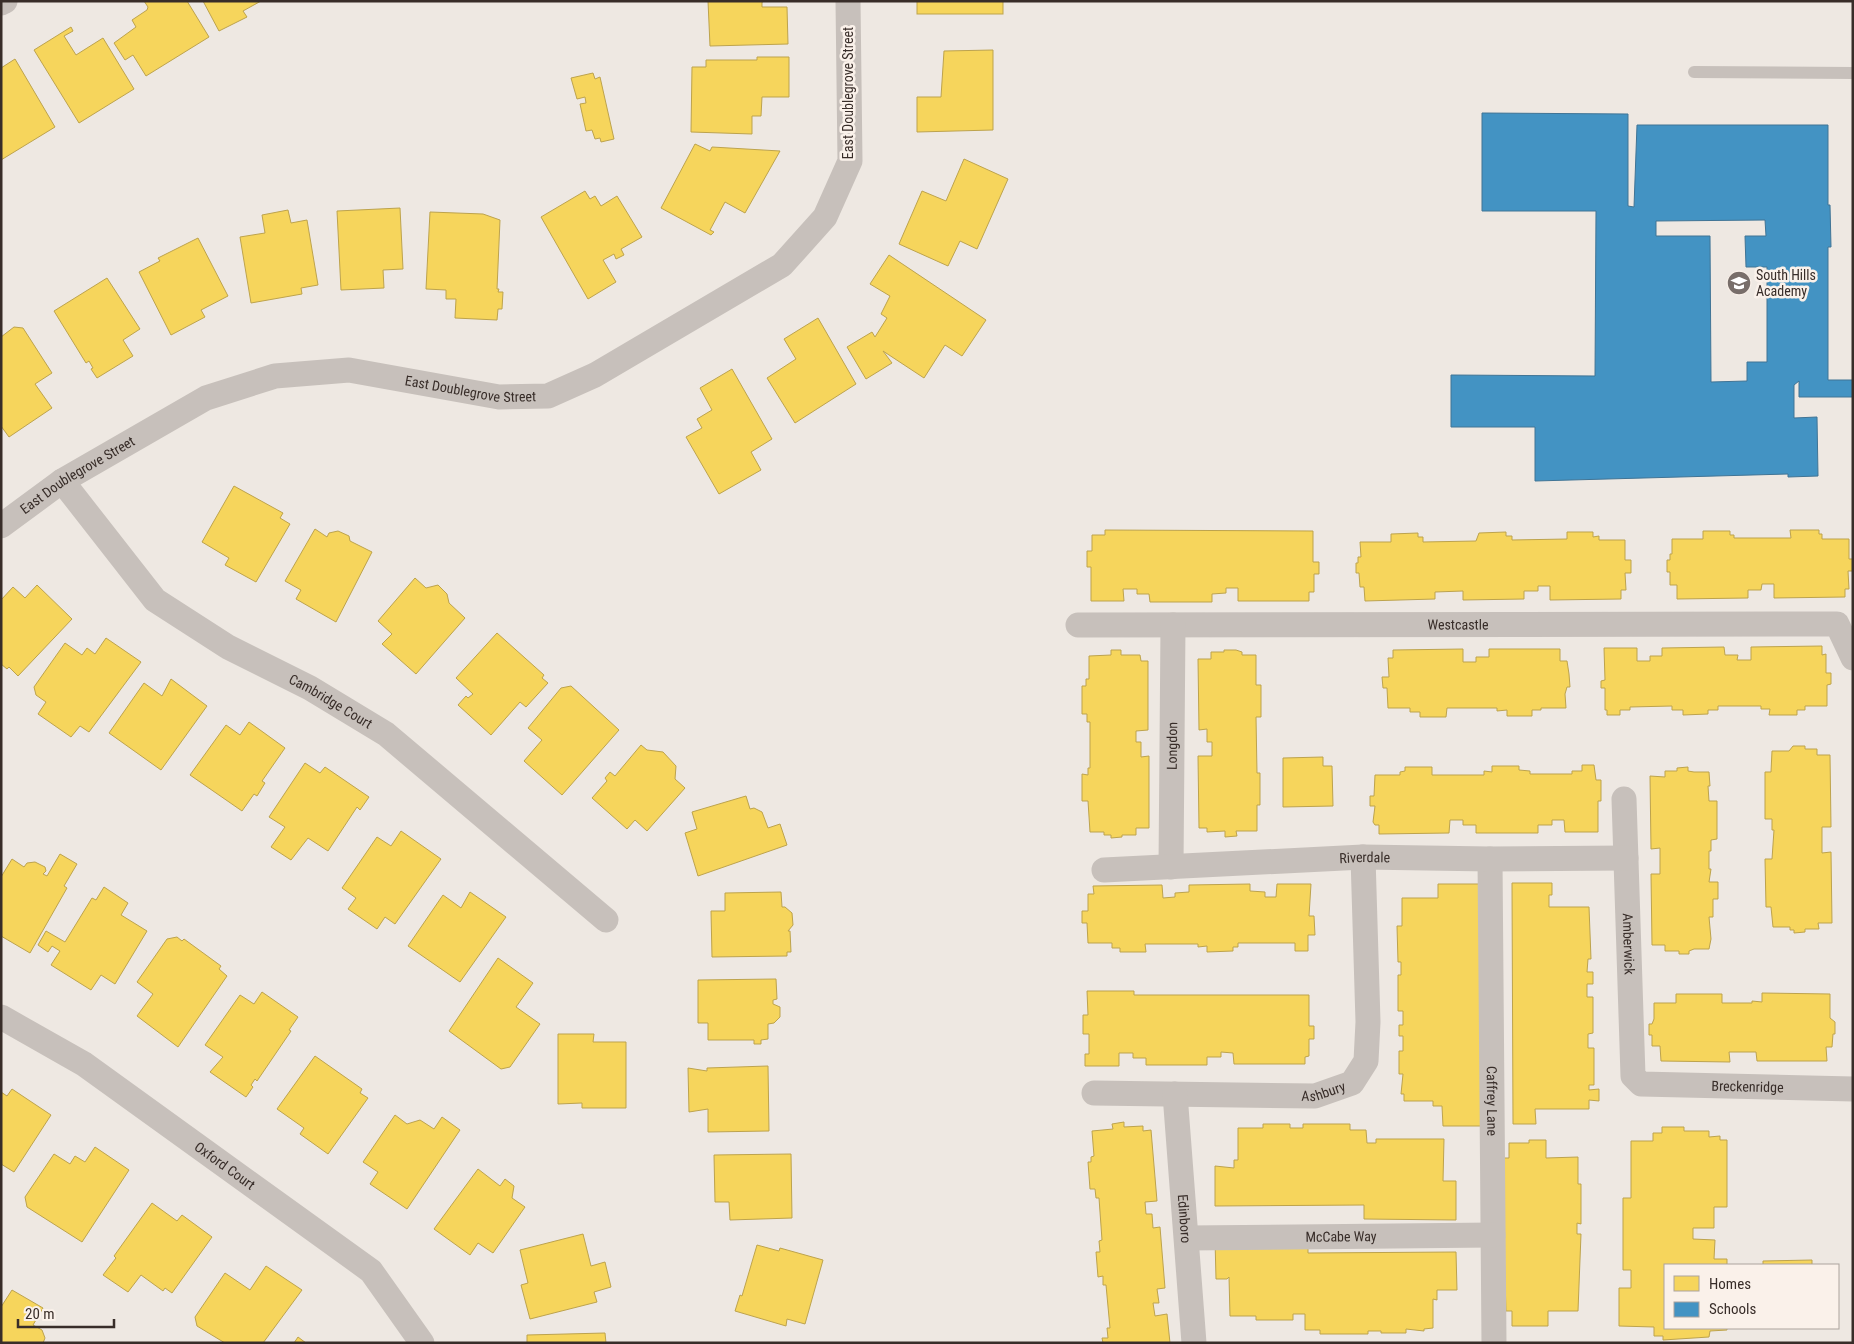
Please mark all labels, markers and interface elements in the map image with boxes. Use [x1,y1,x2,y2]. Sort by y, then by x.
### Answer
street label: East Doublegrove Street [840,27,856,159]
place label: South Hills Academy [1756,267,1816,299]
school or university icon: South Hills Academy [1726,270,1752,296]
street label: East Doublegrove Street [404,372,536,405]
street label: East Doublegrove Street [17,433,137,517]
street label: Westcastle [1427,616,1489,633]
street label: Cambridge Court [286,671,375,732]
street label: Longdon [1164,722,1180,770]
street label: Riverdale [1339,849,1391,866]
street label: Amberwick [1620,913,1638,976]
street label: Caffrey Lane [1484,1066,1500,1136]
street label: Ashbury [1301,1078,1348,1104]
street label: Breckenridge [1711,1078,1784,1095]
street label: Oxford Court [191,1138,258,1193]
street label: Edinboro [1175,1194,1194,1244]
street label: McCabe Way [1305,1228,1377,1245]
legend [1664,1264,1839,1329]
text: Homes [1709,1275,1751,1293]
scale bar [18,1296,114,1328]
text: Schools [1709,1300,1756,1318]
text: 20 m [25,1305,55,1323]

